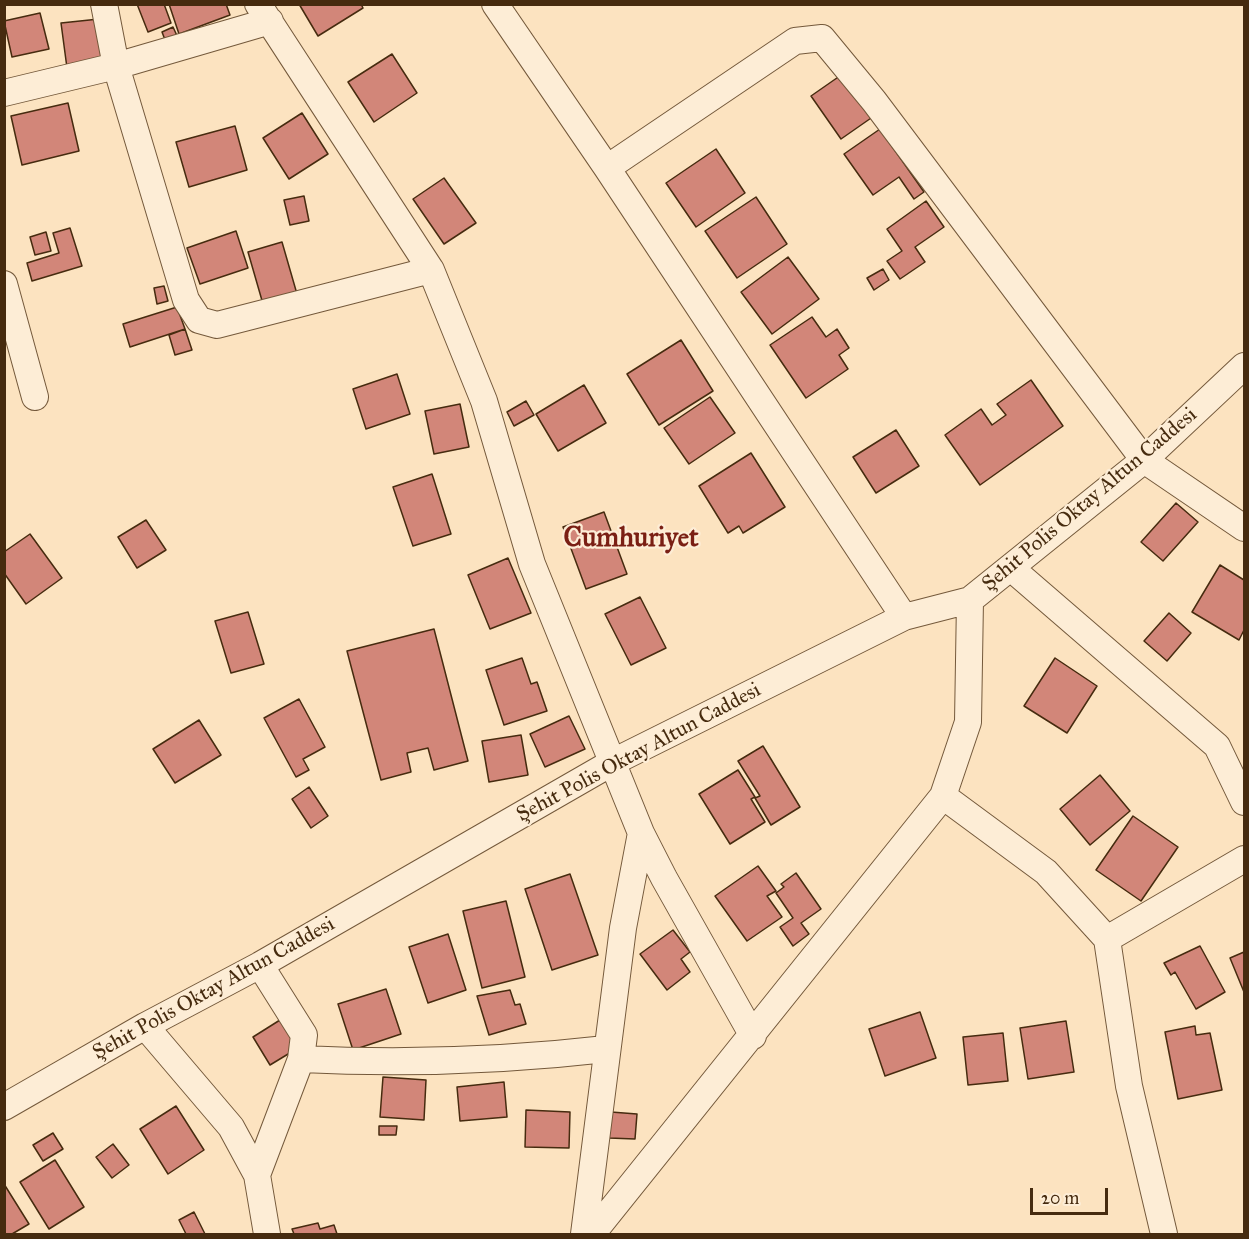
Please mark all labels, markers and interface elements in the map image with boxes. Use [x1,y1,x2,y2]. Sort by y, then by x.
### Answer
street label: Şehit Polis Oktay Altun Caddesi [978,403,1202,597]
district label: Cumhuriyet [564,523,698,555]
street label: Şehit Polis Oktay Altun Caddesi [513,678,765,828]
street label: Şehit Polis Oktay Altun Caddesi [89,912,339,1066]
scale bar [1033,1176,1111,1214]
text: 20 m [1041,1187,1079,1209]

